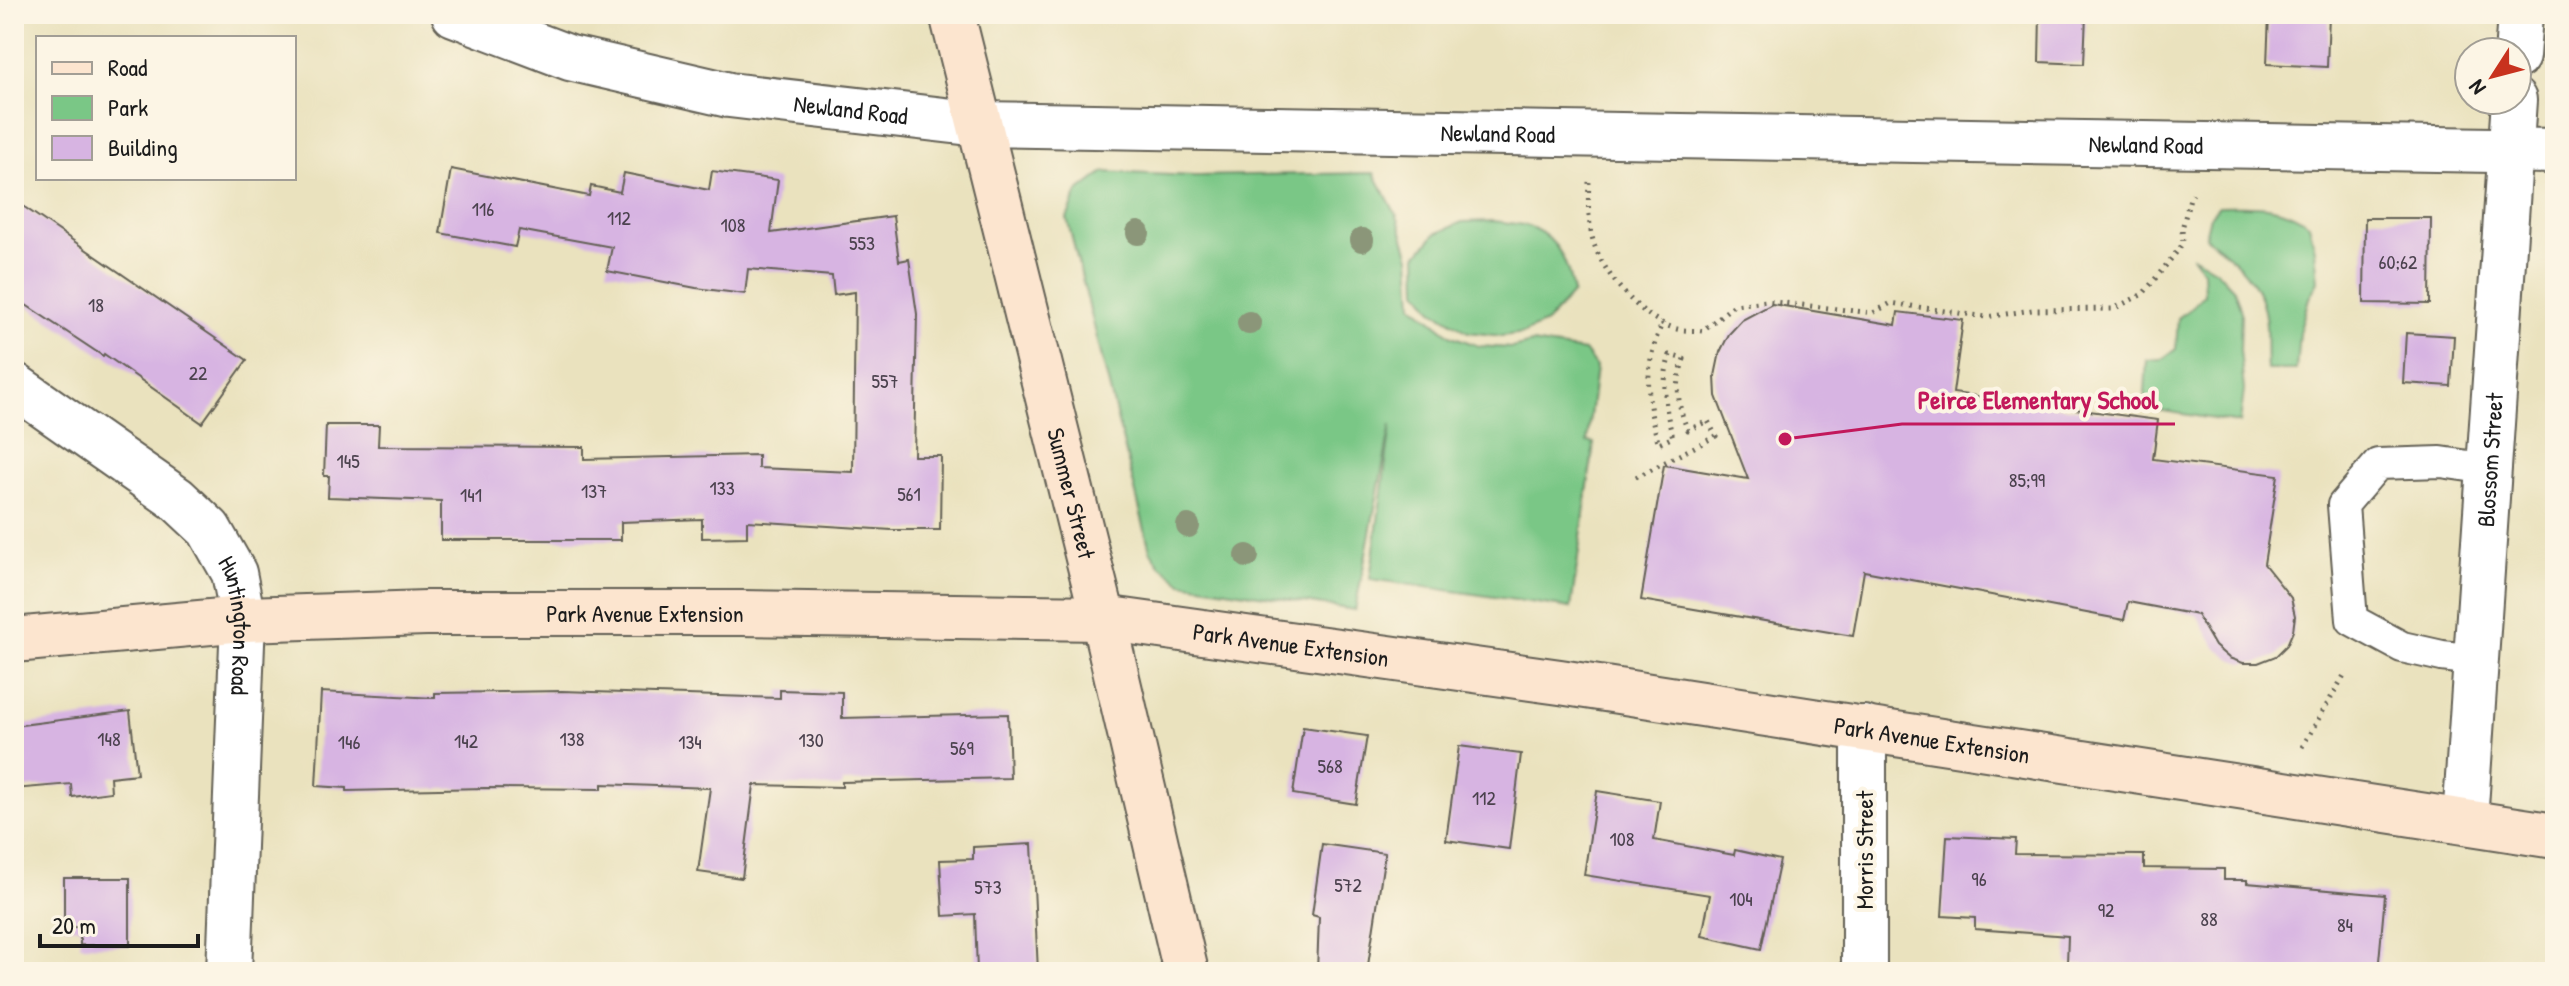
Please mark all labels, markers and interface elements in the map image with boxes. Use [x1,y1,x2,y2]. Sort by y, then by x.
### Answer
legend [36,36,296,180]
north arrow [2453,36,2533,116]
text: Road [108,51,147,83]
text: N [2461,74,2492,101]
street label: Newland Road [792,87,910,132]
text: Park [108,91,148,123]
street label: Newland Road [1440,116,1555,150]
street label: Newland Road [2088,127,2203,161]
text: Building [108,131,178,163]
house number: 116 [472,195,494,222]
house number: 112 [607,204,632,231]
house number: 108 [721,211,745,238]
house number: 553 [849,229,875,256]
house number: 60;62 [2379,248,2418,275]
house number: 18 [88,291,104,318]
house number: 22 [189,359,208,386]
house number: 557 [872,367,899,394]
callout: Peirce Elementary School [1902,374,2175,424]
text: Peirce Elementary School [1918,382,2159,418]
street label: Blossom Street [2469,391,2510,528]
street label: Summer Street [1040,425,1104,563]
house number: 145 [336,447,360,474]
house number: 85;99 [2009,466,2045,493]
house number: 133 [709,474,735,501]
house number: 137 [581,477,607,504]
house number: 561 [897,480,921,507]
house number: 141 [460,481,482,508]
street label: Huntington Road [211,550,259,696]
street label: Park Avenue Extension [546,597,744,629]
street label: Park Avenue Extension [1191,615,1391,674]
street label: Park Avenue Extension [1832,709,2032,770]
house number: 148 [97,725,121,752]
house number: 138 [560,725,584,752]
house number: 130 [798,726,824,753]
house number: 142 [454,727,479,754]
house number: 146 [338,728,360,755]
house number: 134 [678,728,702,755]
house number: 569 [950,734,974,761]
house number: 568 [1317,752,1343,779]
house number: 112 [1472,784,1497,811]
street label: Morris Street [1848,790,1880,909]
house number: 108 [1610,825,1634,852]
house number: 96 [1971,865,1987,892]
house number: 572 [1334,871,1362,898]
house number: 573 [974,873,1002,900]
house number: 104 [1729,885,1753,912]
house number: 92 [2098,896,2115,923]
scale bar [40,898,198,948]
house number: 88 [2200,905,2218,932]
text: 20 m [52,909,96,941]
house number: 84 [2337,911,2353,938]

